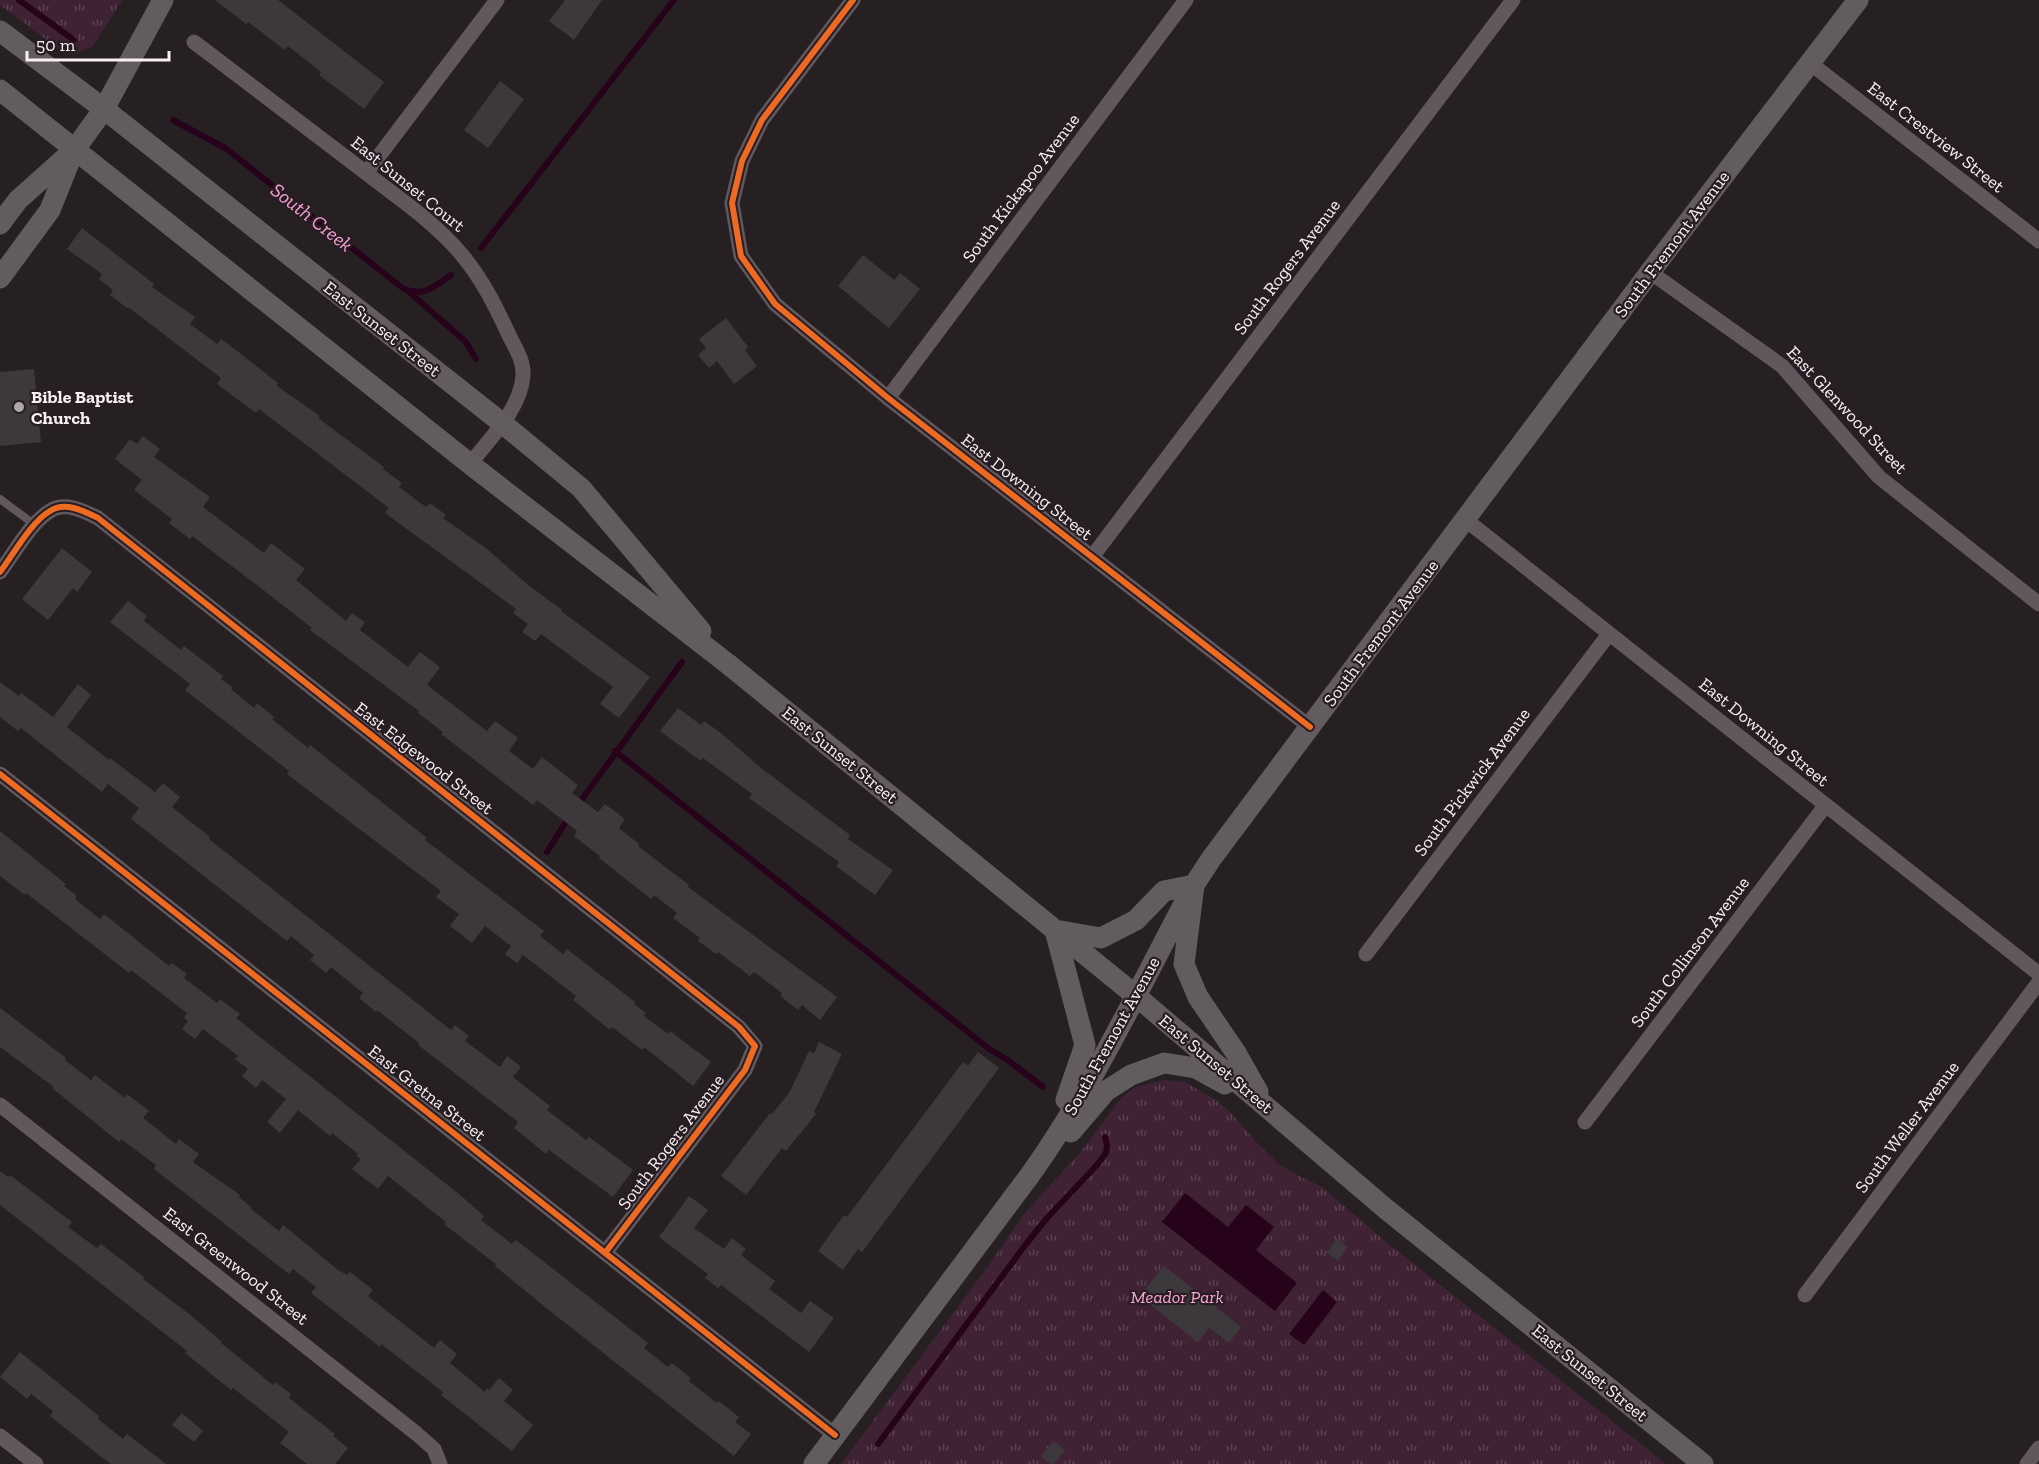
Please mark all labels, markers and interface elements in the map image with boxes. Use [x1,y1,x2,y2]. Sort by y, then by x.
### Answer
scale bar [27,24,170,62]
text: 50 m [36,34,76,56]
street label: East Crestview Street [1863,77,2009,197]
street label: South Kickapoo Avenue [958,109,1084,267]
street label: East Sunset Court [347,131,470,237]
street label: South Fremont Avenue [1610,166,1734,322]
water label: South Creek [266,178,358,256]
street label: South Rogers Avenue [1229,195,1345,339]
street label: East Sunset Street [319,276,445,382]
street label: East Glenwood Street [1782,341,1912,479]
place label: Bible Baptist Church [31,386,134,429]
marker: Bible Baptist Church [12,400,26,414]
street label: East Downing Street [957,429,1097,545]
street label: South Fremont Avenue [1319,555,1443,711]
street label: East Downing Street [1695,673,1834,791]
street label: East Edgewood Street [350,697,498,819]
street label: East Sunset Street [778,702,903,809]
street label: South Pickwick Avenue [1409,704,1535,860]
street label: South Collinson Avenue [1626,872,1754,1032]
street label: South Fremont Avenue [1059,953,1165,1119]
street label: East Sunset Street [1154,1010,1278,1118]
street label: East Gretna Street [364,1040,491,1146]
street label: South Weller Avenue [1850,1057,1964,1197]
street label: South Rogers Avenue [613,1070,729,1214]
street label: East Greenwood Street [159,1202,313,1330]
park label: Meador Park [1131,1286,1223,1308]
street label: East Sunset Street [1528,1320,1653,1427]

